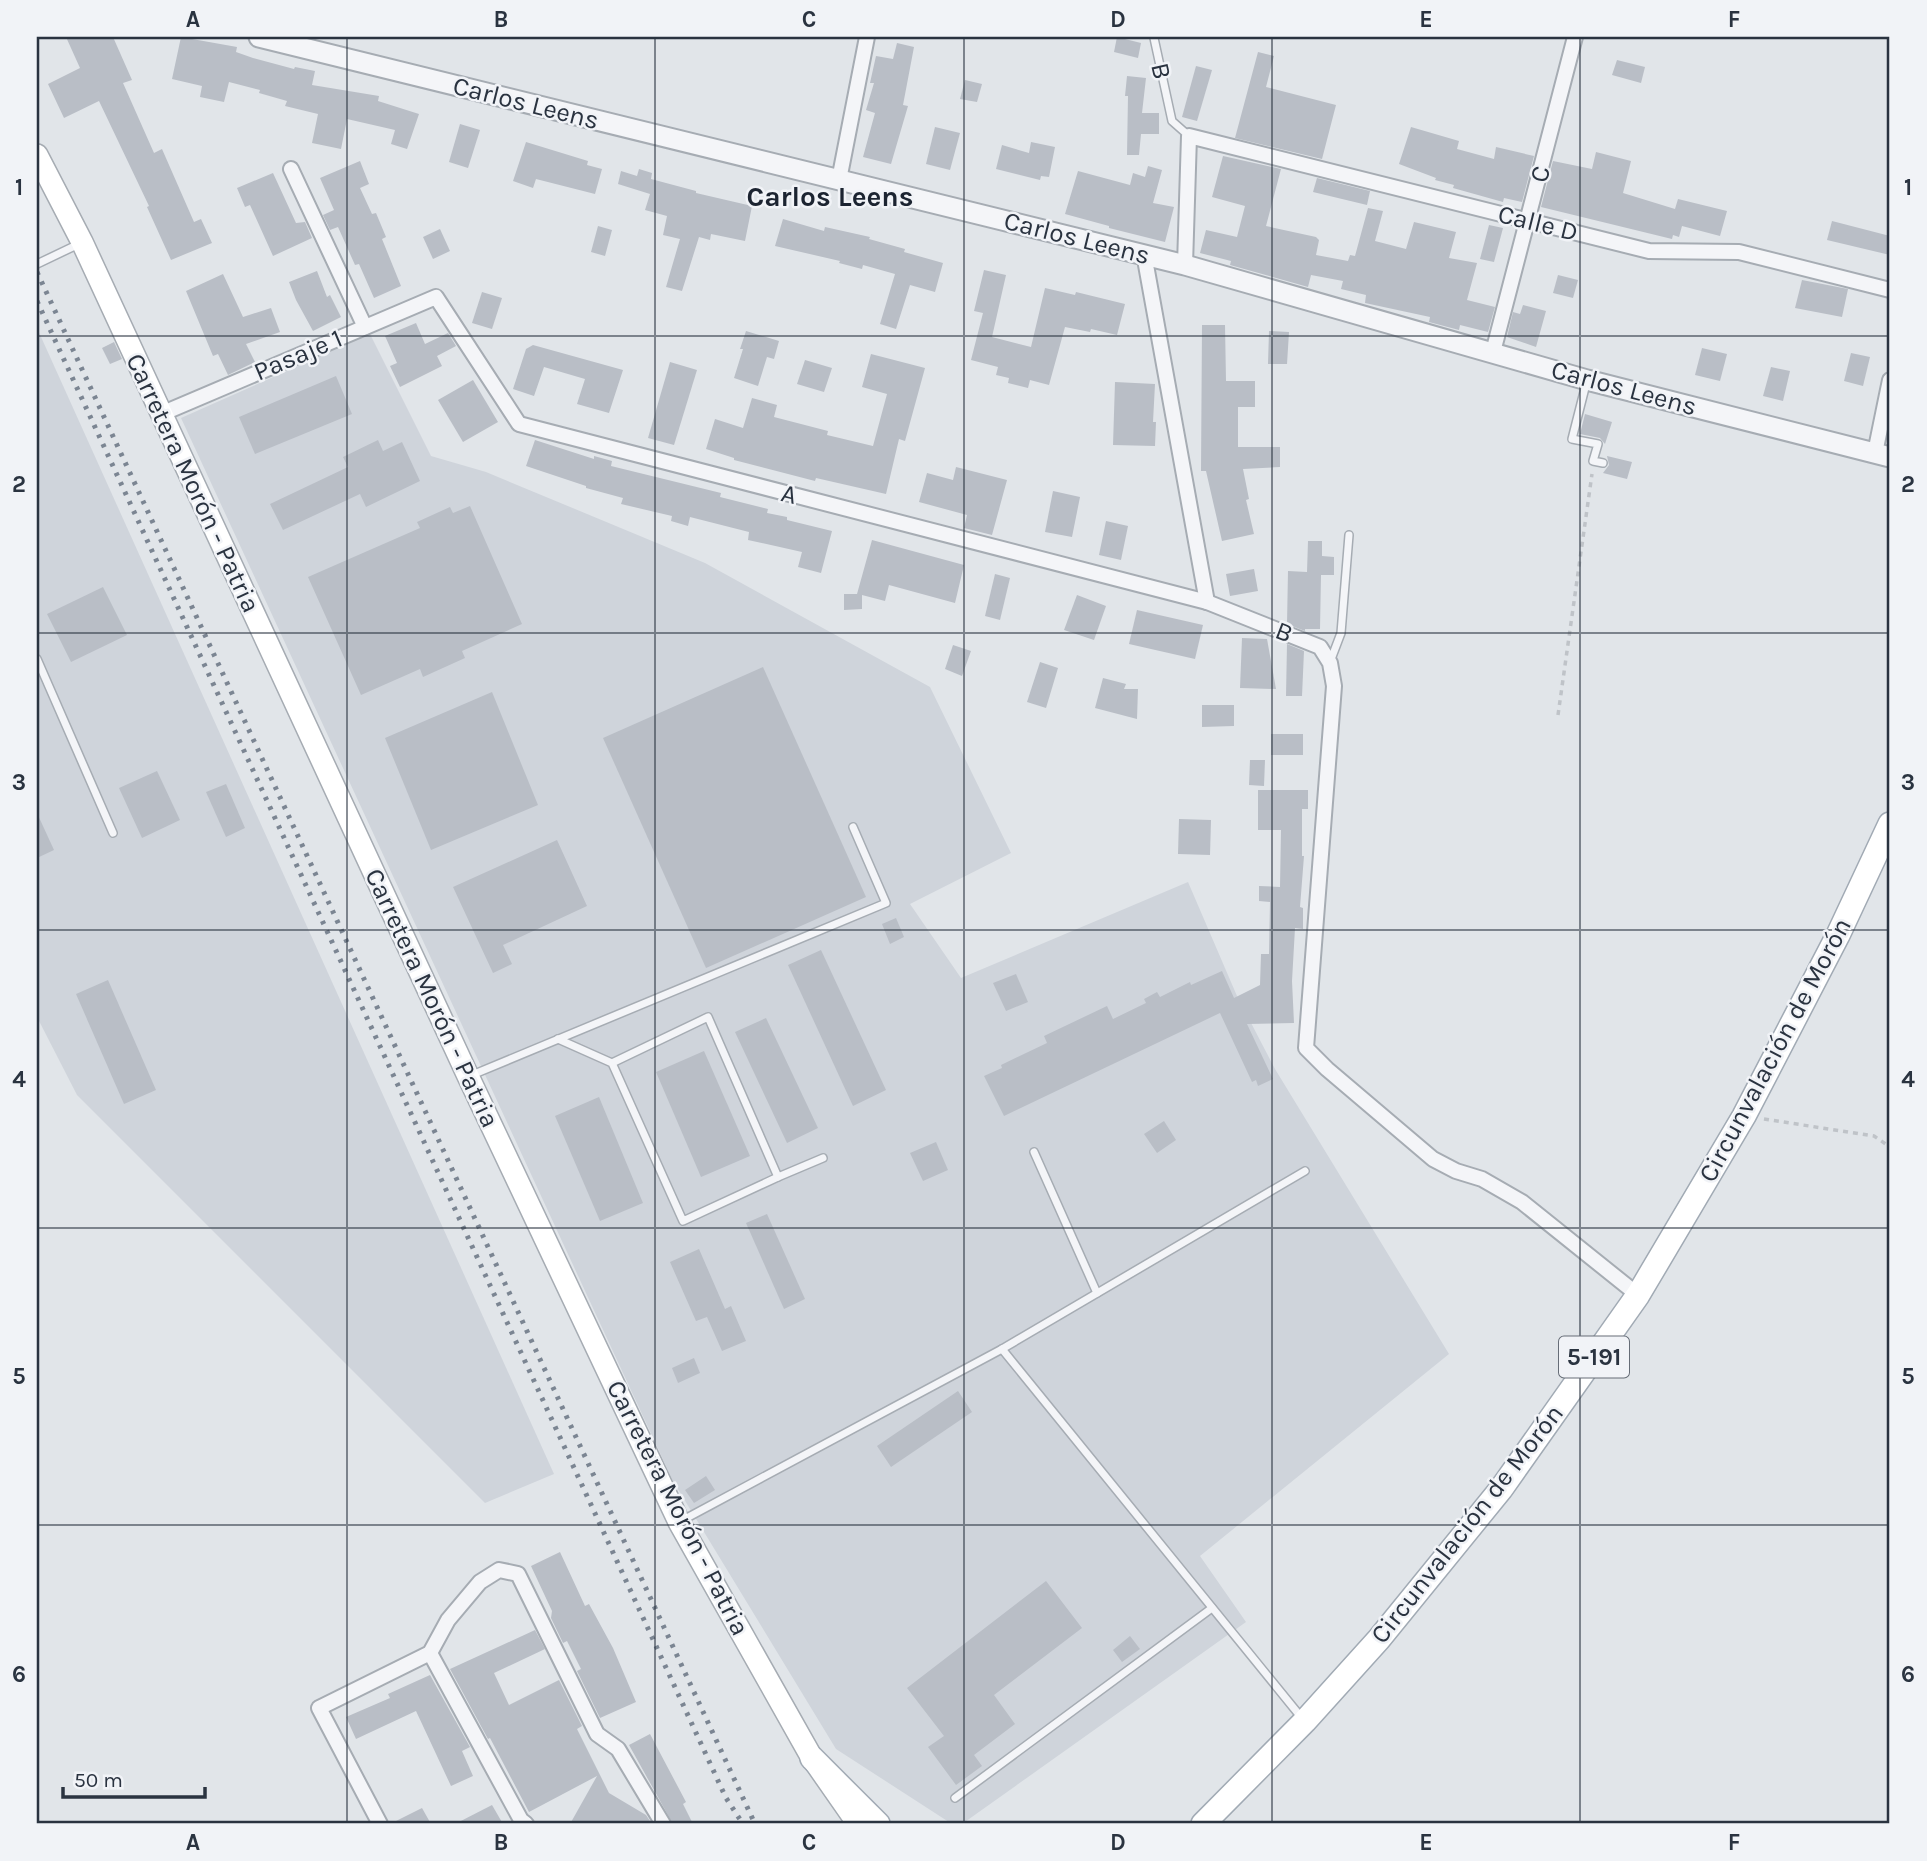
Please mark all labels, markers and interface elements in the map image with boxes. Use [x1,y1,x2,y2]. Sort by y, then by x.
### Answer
text: A [186,6,200,33]
text: B [494,6,508,33]
text: C [802,6,816,33]
text: D [1110,6,1126,33]
text: E [1419,6,1433,33]
text: F [1728,6,1740,33]
street label: B [1144,60,1178,82]
street label: Carlos Leens [450,70,602,136]
street label: C [1523,162,1557,186]
text: 1 [15,174,23,201]
text: 1 [1904,174,1912,201]
district label: Carlos Leens [746,180,914,213]
street label: Calle D [1495,198,1581,248]
street label: Carlos Leens [1001,205,1153,271]
street label: Pasaje 1 [249,323,347,387]
street label: Carretera Morón - Patria [119,349,267,617]
street label: Carlos Leens [1548,354,1700,422]
text: 2 [12,471,26,498]
text: 2 [1901,471,1915,498]
street label: A [778,477,800,511]
street label: B [1271,615,1297,649]
text: 3 [12,769,26,796]
text: 3 [1901,769,1915,796]
street label: Carretera Morón - Patria [358,864,506,1132]
street label: Circunvalación de Morón [1692,913,1858,1187]
text: 4 [12,1066,26,1093]
text: 4 [1901,1066,1915,1093]
road number: 5-191 [1559,1336,1629,1378]
text: 5 [12,1363,26,1390]
text: 5 [1901,1363,1915,1390]
street label: Carretera Morón - Patria [600,1375,756,1641]
street label: Circunvalación de Morón [1364,1398,1570,1650]
text: 6 [12,1661,26,1688]
text: 6 [1901,1661,1915,1688]
scale bar [63,1756,205,1800]
text: 50 m [74,1768,123,1792]
text: A [186,1829,200,1856]
text: B [494,1829,508,1856]
text: C [802,1829,816,1856]
text: D [1110,1829,1126,1856]
text: E [1419,1829,1433,1856]
text: F [1728,1829,1740,1856]

